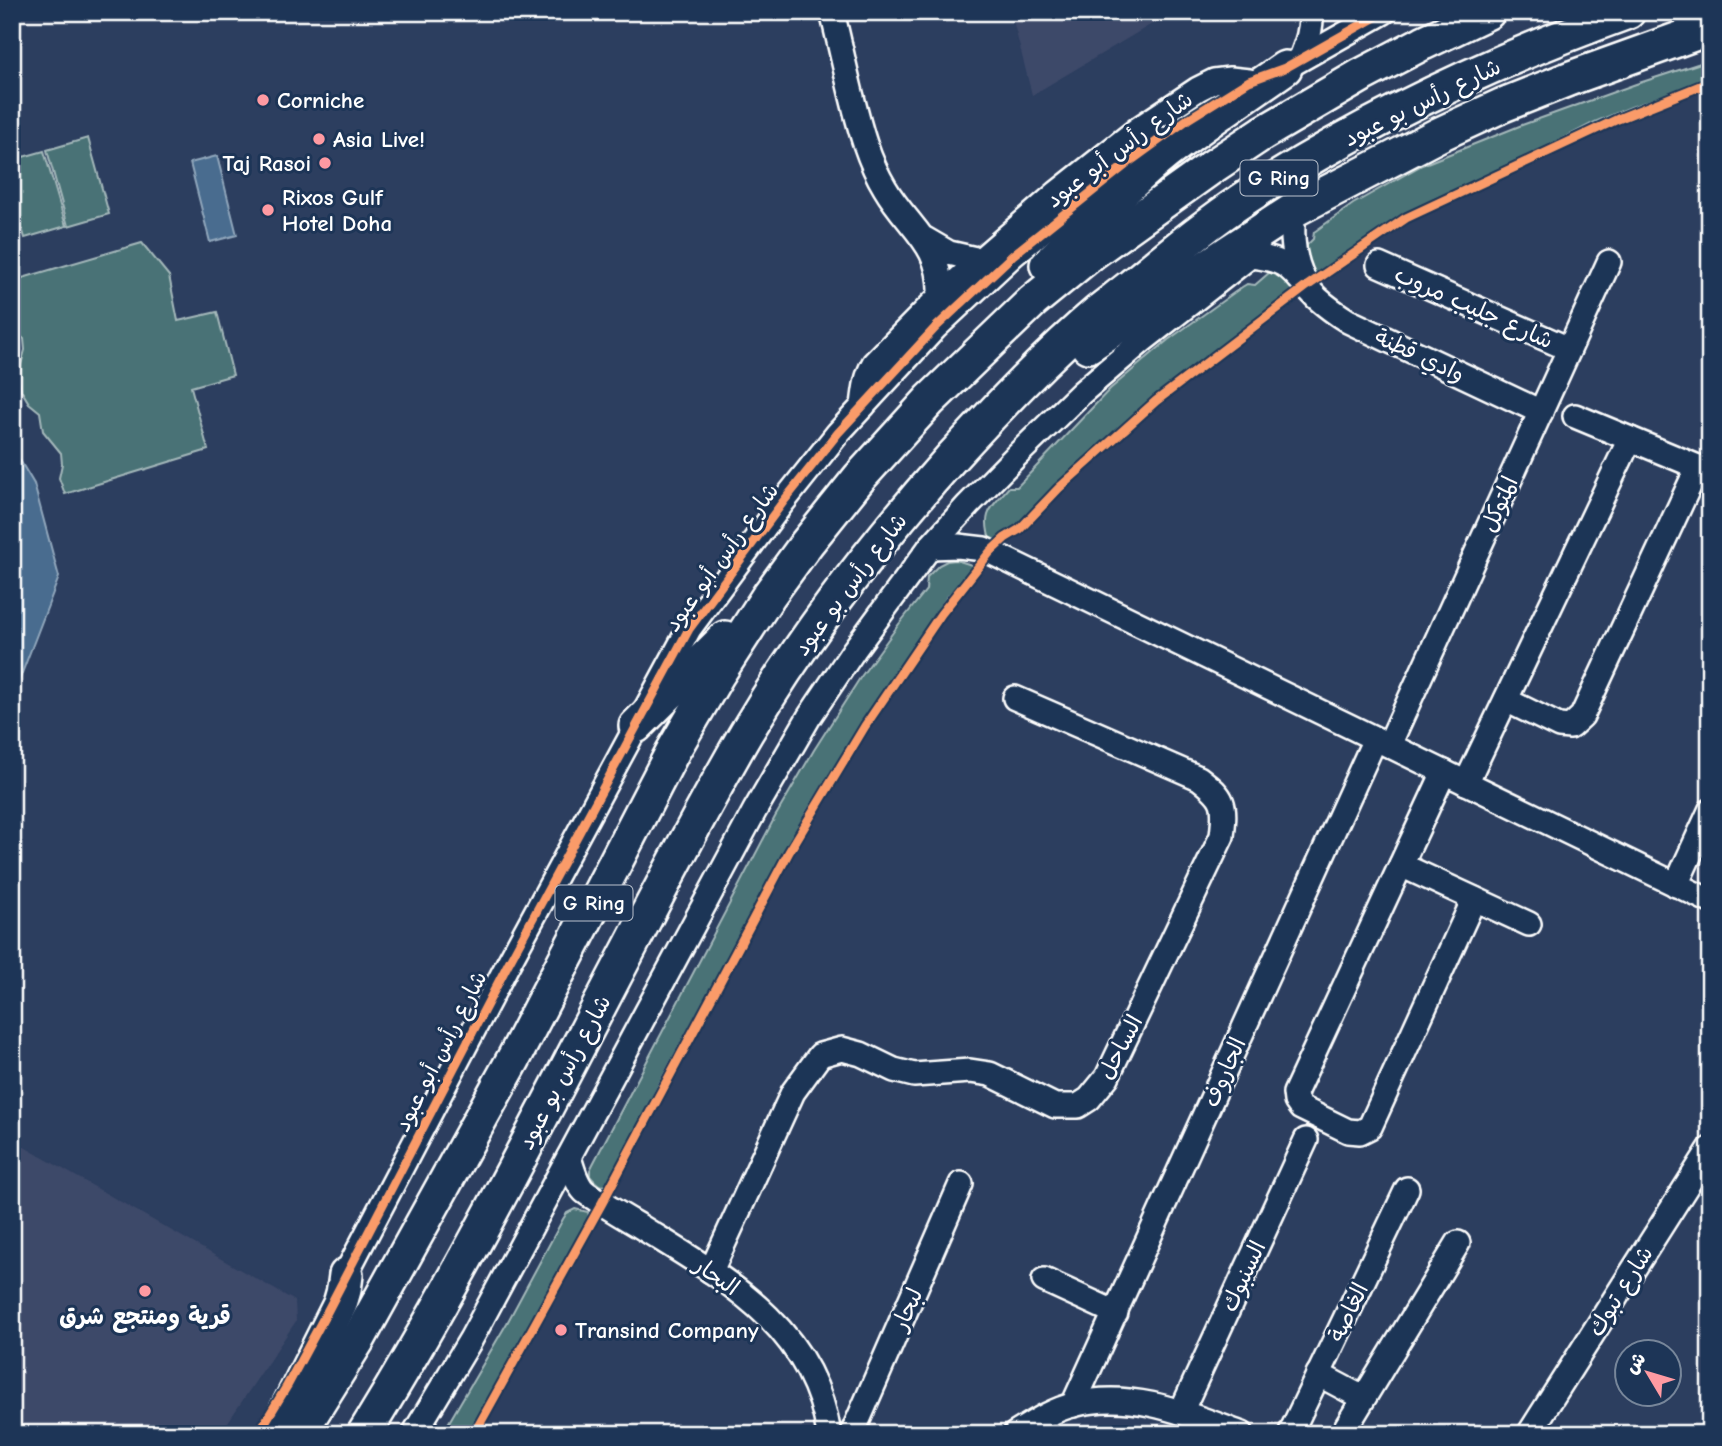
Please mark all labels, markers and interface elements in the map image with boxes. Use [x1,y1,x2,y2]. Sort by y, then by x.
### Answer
street label: شارع رأس بو عبود [1339,52,1506,154]
street label: شارع رأس أبو عبود [1040,85,1199,215]
place label: Corniche [277,87,364,114]
marker: Corniche [255,92,271,108]
place label: Asia Live! [333,126,425,153]
marker: Asia Live! [311,131,327,147]
place label: Taj Rasoi [223,150,311,177]
marker: Taj Rasoi [317,155,333,171]
road number: G Ring [1240,160,1318,196]
place label: Rixos Gulf Hotel Doha [282,184,392,237]
marker: Rixos Gulf Hotel Doha [260,202,276,218]
street label: شارع جليب مروب [1390,260,1557,356]
street label: وادي قطنة [1369,323,1469,391]
street label: المتوكل [1475,472,1524,536]
street label: شارع رأس أبو عبود [658,477,786,638]
street label: شارع رأس بو عبود [787,507,914,662]
road number: G Ring [556,886,632,920]
street label: شارع رأس أبو عبود [387,966,494,1137]
street label: شارع رأس بو عبود [511,990,618,1155]
street label: الساحل [1092,1010,1149,1084]
street label: الجاروف [1197,1033,1253,1112]
street label: السنبوك [1215,1236,1272,1316]
street label: شارع تبوك [1582,1241,1660,1342]
street label: البحار [687,1250,744,1301]
street label: الغاصة [1323,1278,1374,1346]
marker: قرية ومنتجع شرق [137,1283,153,1299]
street label: لبحار [885,1284,929,1336]
place label: قرية ومنتجع شرق [59,1303,231,1333]
place label: Transind Company [575,1317,759,1344]
marker: Transind Company [553,1322,569,1338]
north arrow [1614,1338,1684,1408]
text: ش [1620,1348,1651,1378]

